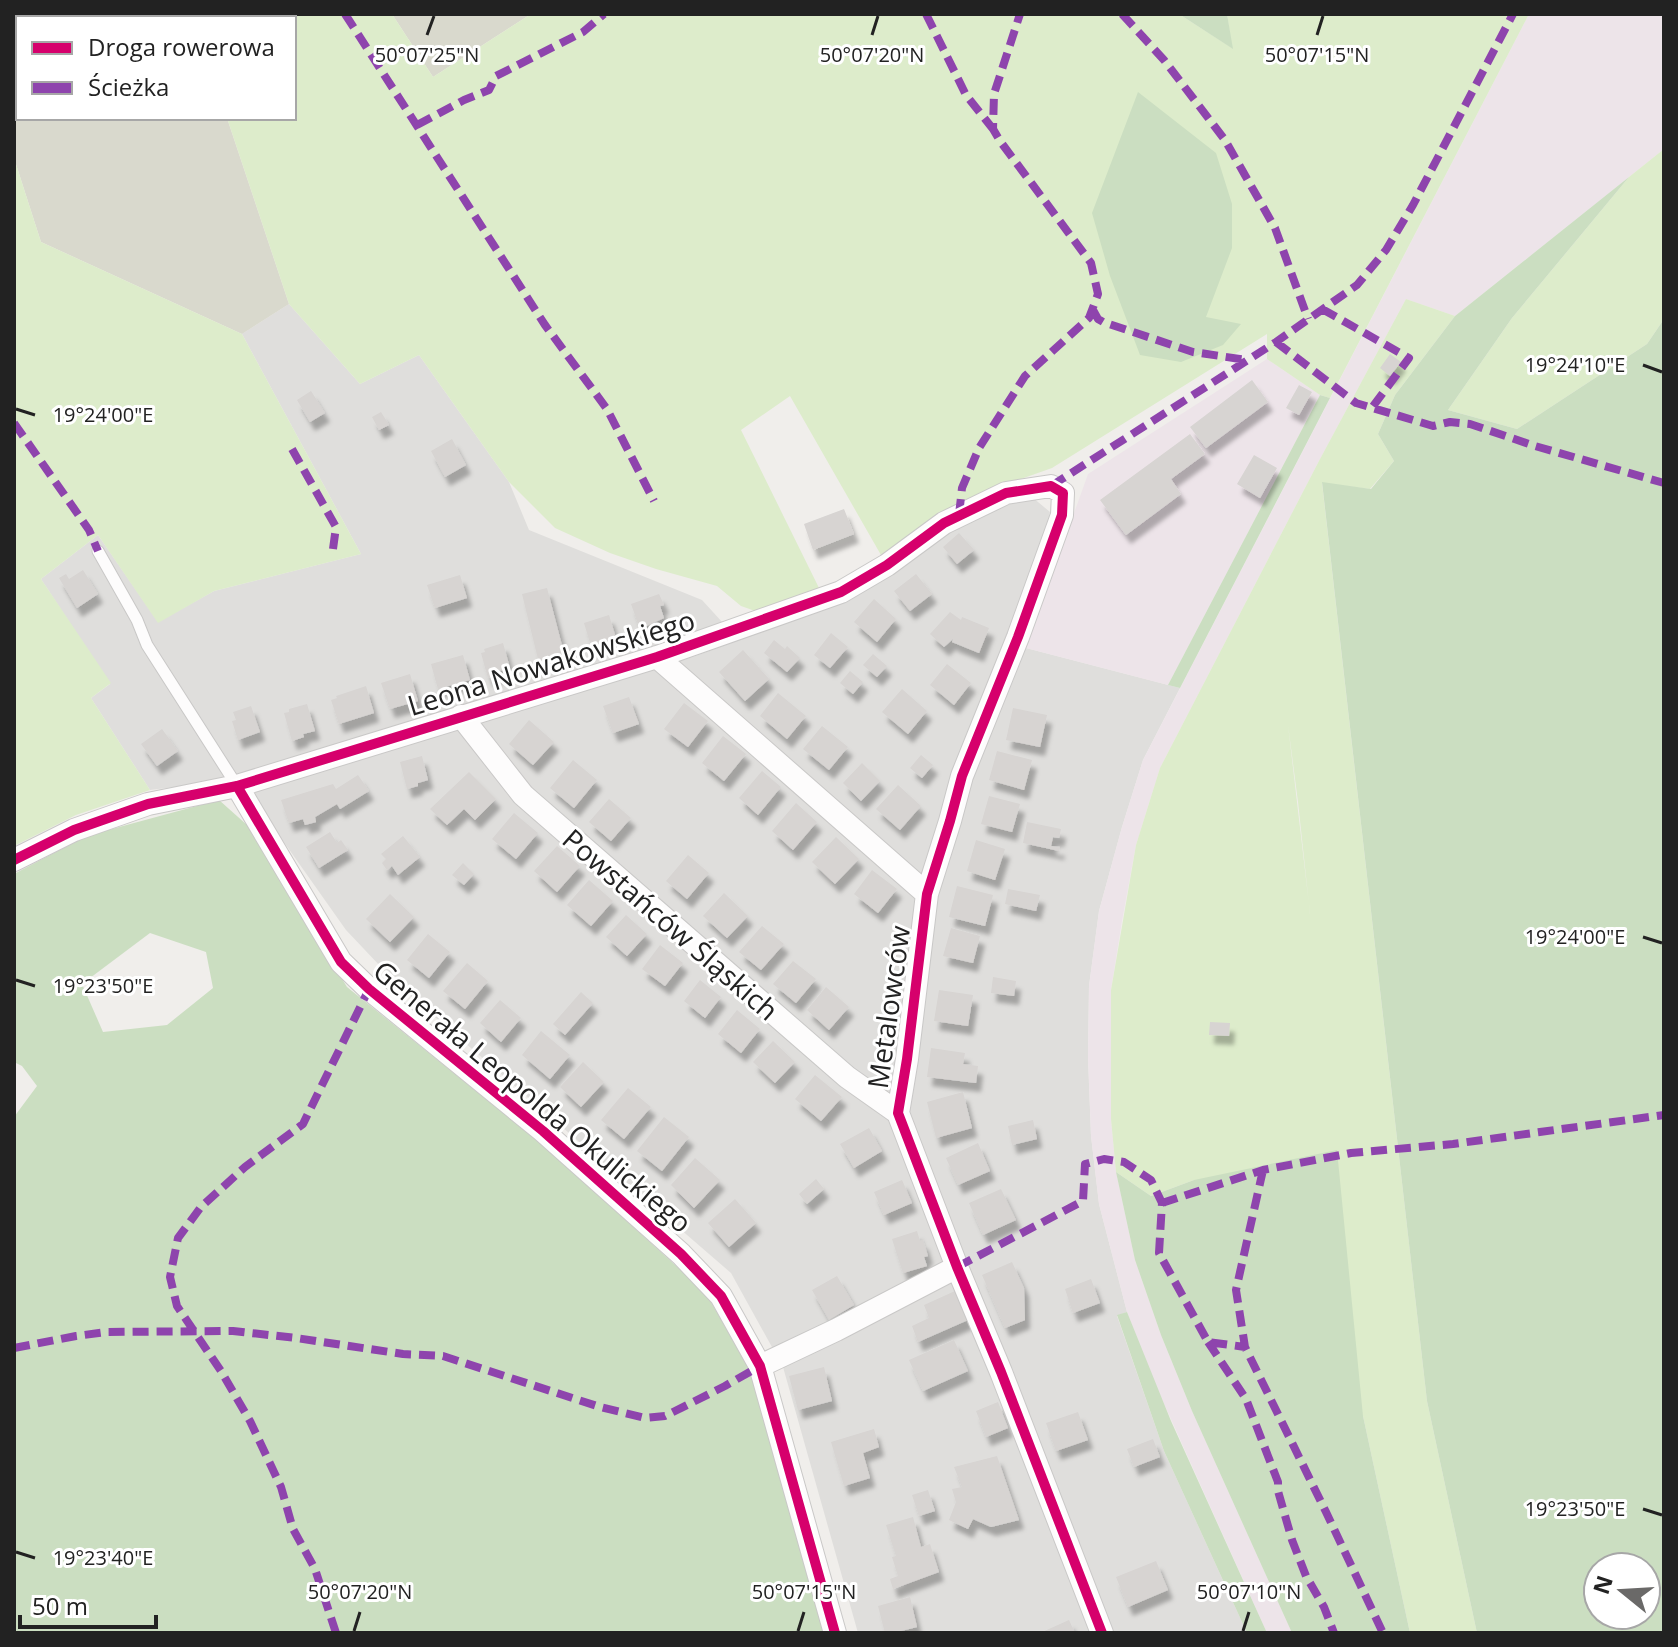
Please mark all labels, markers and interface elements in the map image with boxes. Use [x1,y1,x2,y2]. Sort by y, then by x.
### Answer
legend [16,16,296,120]
text: Droga rowerowa [88,30,275,63]
text: 50°07'25"N [375,41,479,68]
text: 50°07'20"N [820,41,924,68]
text: 50°07'15"N [1265,41,1369,68]
text: Ścieżka [88,70,169,103]
text: 19°24'10"E [1525,351,1625,378]
text: 19°24'00"E [53,401,153,428]
street label: Leona Nowakowskiego [403,600,699,724]
street label: Powstańców Śląskich [555,820,787,1028]
street label: Metalowców [858,923,918,1091]
text: 19°24'00"E [1525,923,1625,950]
street label: Generała Leopolda Okulickiego [366,951,700,1241]
text: 19°23'50"E [53,972,153,999]
text: 19°23'50"E [1525,1495,1625,1522]
text: 19°23'40"E [53,1544,153,1571]
north arrow [1582,1551,1662,1631]
text: N [1585,1571,1619,1598]
text: 50°07'20"N [308,1578,412,1605]
text: 50°07'15"N [752,1578,856,1605]
text: 50°07'10"N [1197,1578,1301,1605]
scale bar [20,1579,156,1629]
text: 50 m [32,1589,88,1622]

